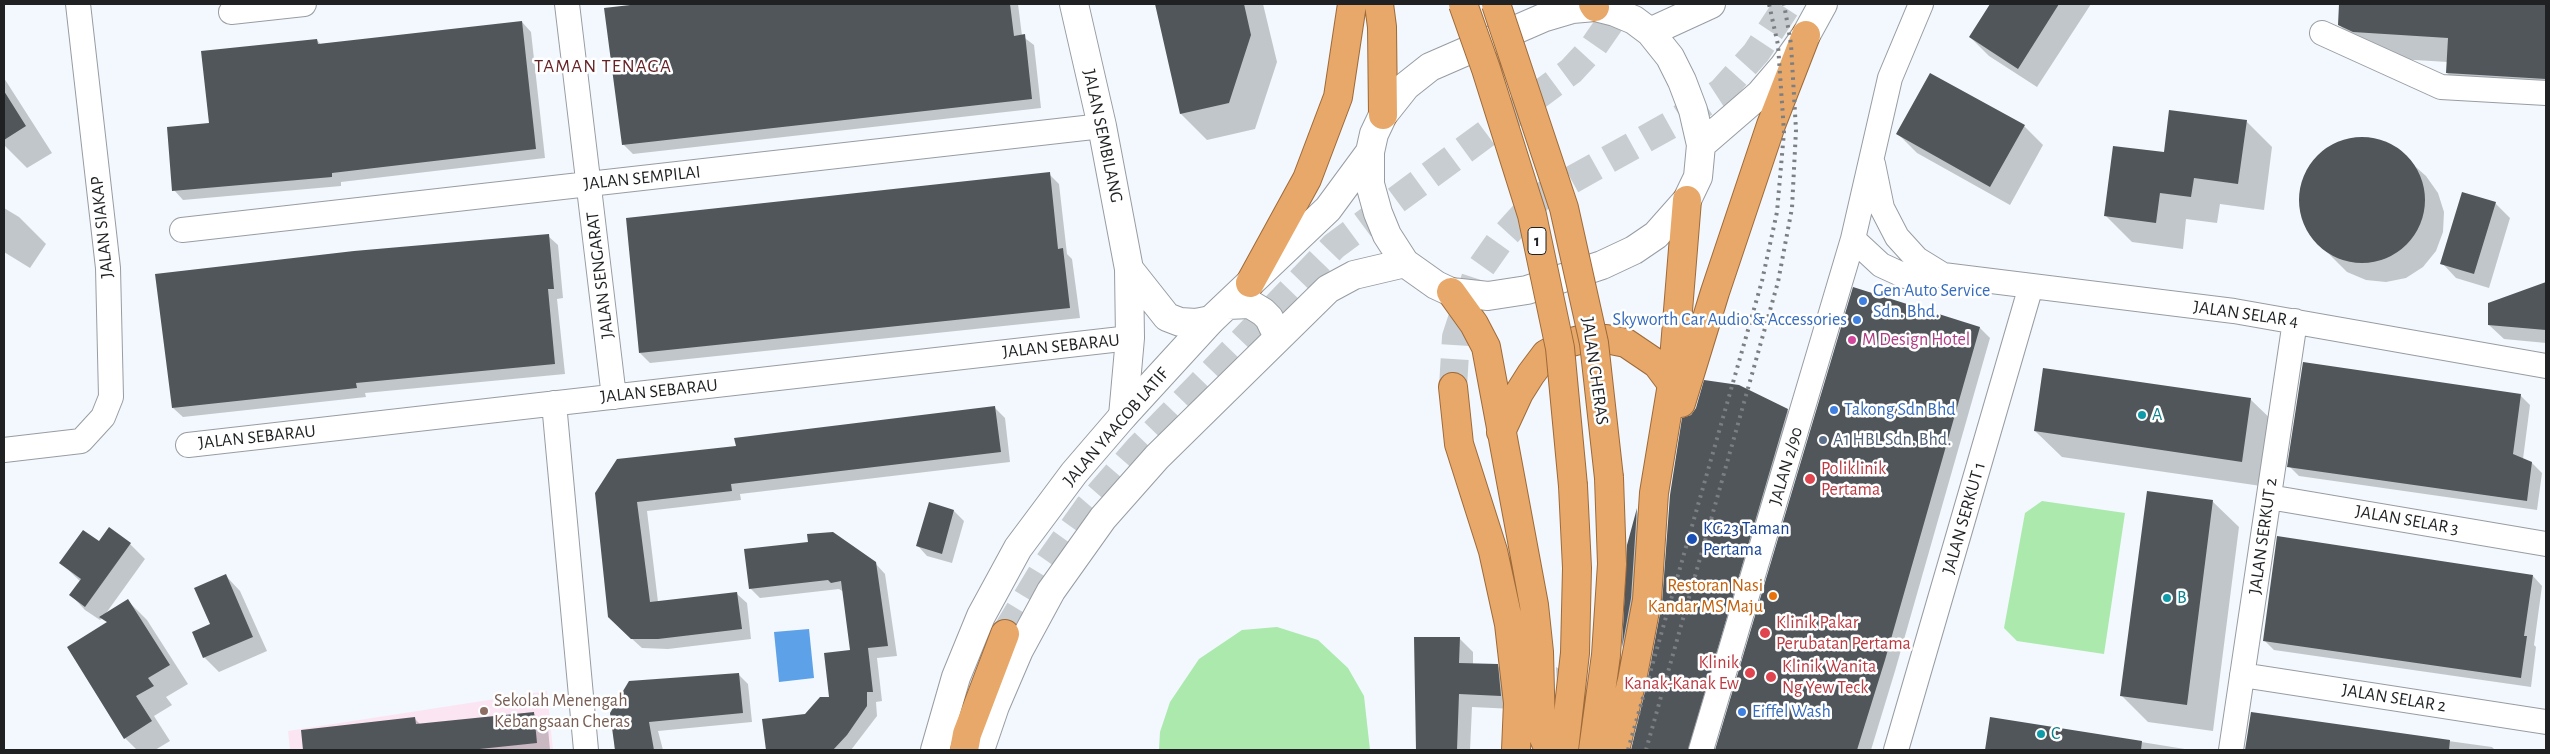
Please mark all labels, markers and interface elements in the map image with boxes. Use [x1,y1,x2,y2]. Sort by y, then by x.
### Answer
district label: TAMAN TENAGA [533,55,673,77]
street label: JALAN SEMBILANG [1078,67,1128,205]
street label: JALAN SEMPILAI [582,161,702,195]
street label: JALAN SIAKAP [86,175,118,279]
street label: JALAN SENGARAT [581,210,619,340]
road number: 1 [1528,228,1546,255]
place label: Gen Auto Service Sdn. Bhd. [1873,280,1990,322]
marker: Gen Auto Service Sdn. Bhd. [1857,295,1869,307]
street label: JALAN SELAR 4 [2192,296,2300,332]
place label: Skyworth Car Audio & Accessories [1613,309,1847,331]
marker: Skyworth Car Audio & Accessories [1851,314,1863,326]
street label: JALAN CHERAS [1577,316,1613,426]
street label: JALAN SEBARAU [1001,329,1121,363]
place label: M Design Hotel [1862,329,1970,351]
marker: M Design Hotel [1846,334,1858,346]
street label: JALAN YAACOB LATIF [1059,363,1173,491]
street label: JALAN SEBARAU [599,374,719,408]
place label: Takong Sdn Bhd [1844,399,1956,421]
marker: Takong Sdn Bhd [1828,404,1840,416]
place label: A [2152,404,2162,426]
marker: A [2136,409,2148,421]
street label: JALAN SEBARAU [197,420,317,454]
street label: JALAN 2/90 [1765,424,1807,508]
place label: A1 HBL Sdn. Bhd. [1833,429,1951,451]
marker: A1 HBL Sdn. Bhd. [1817,434,1829,446]
place label: Poliklinik Pertama [1821,458,1886,500]
street label: JALAN SERKUT 1 [1938,460,1990,576]
marker: Poliklinik Pertama [1803,472,1817,486]
street label: JALAN SERKUT 2 [2244,476,2282,596]
street label: JALAN SELAR 3 [2354,500,2460,540]
place label: KG23 Taman Pertama [1703,518,1789,560]
marker: KG23 Taman Pertama [1685,532,1699,546]
place label: Restoran Nasi Kandar MS Maju [1648,575,1763,618]
place label: B [2177,587,2187,609]
marker: Restoran Nasi Kandar MS Maju [1767,590,1779,602]
marker: B [2161,592,2173,604]
place label: Klinik Pakar Perubatan Pertama [1776,612,1911,654]
marker: Klinik Pakar Perubatan Pertama [1758,626,1772,640]
place label: Klinik Kanak-Kanak Ew [1624,652,1739,694]
place label: Klinik Wanita Ng Yew Teck [1782,656,1876,699]
marker: Klinik Kanak-Kanak Ew [1743,666,1757,680]
marker: Klinik Wanita Ng Yew Teck [1764,670,1778,684]
street label: JALAN SELAR 2 [2340,679,2448,717]
place label: Sekolah Menengah Kebangsaan Cheras [494,690,630,732]
place label: Eiffel Wash [1752,701,1831,723]
marker: Sekolah Menengah Kebangsaan Cheras [478,705,490,717]
marker: Eiffel Wash [1736,706,1748,718]
place label: C [2051,723,2060,745]
marker: C [2035,728,2047,740]

